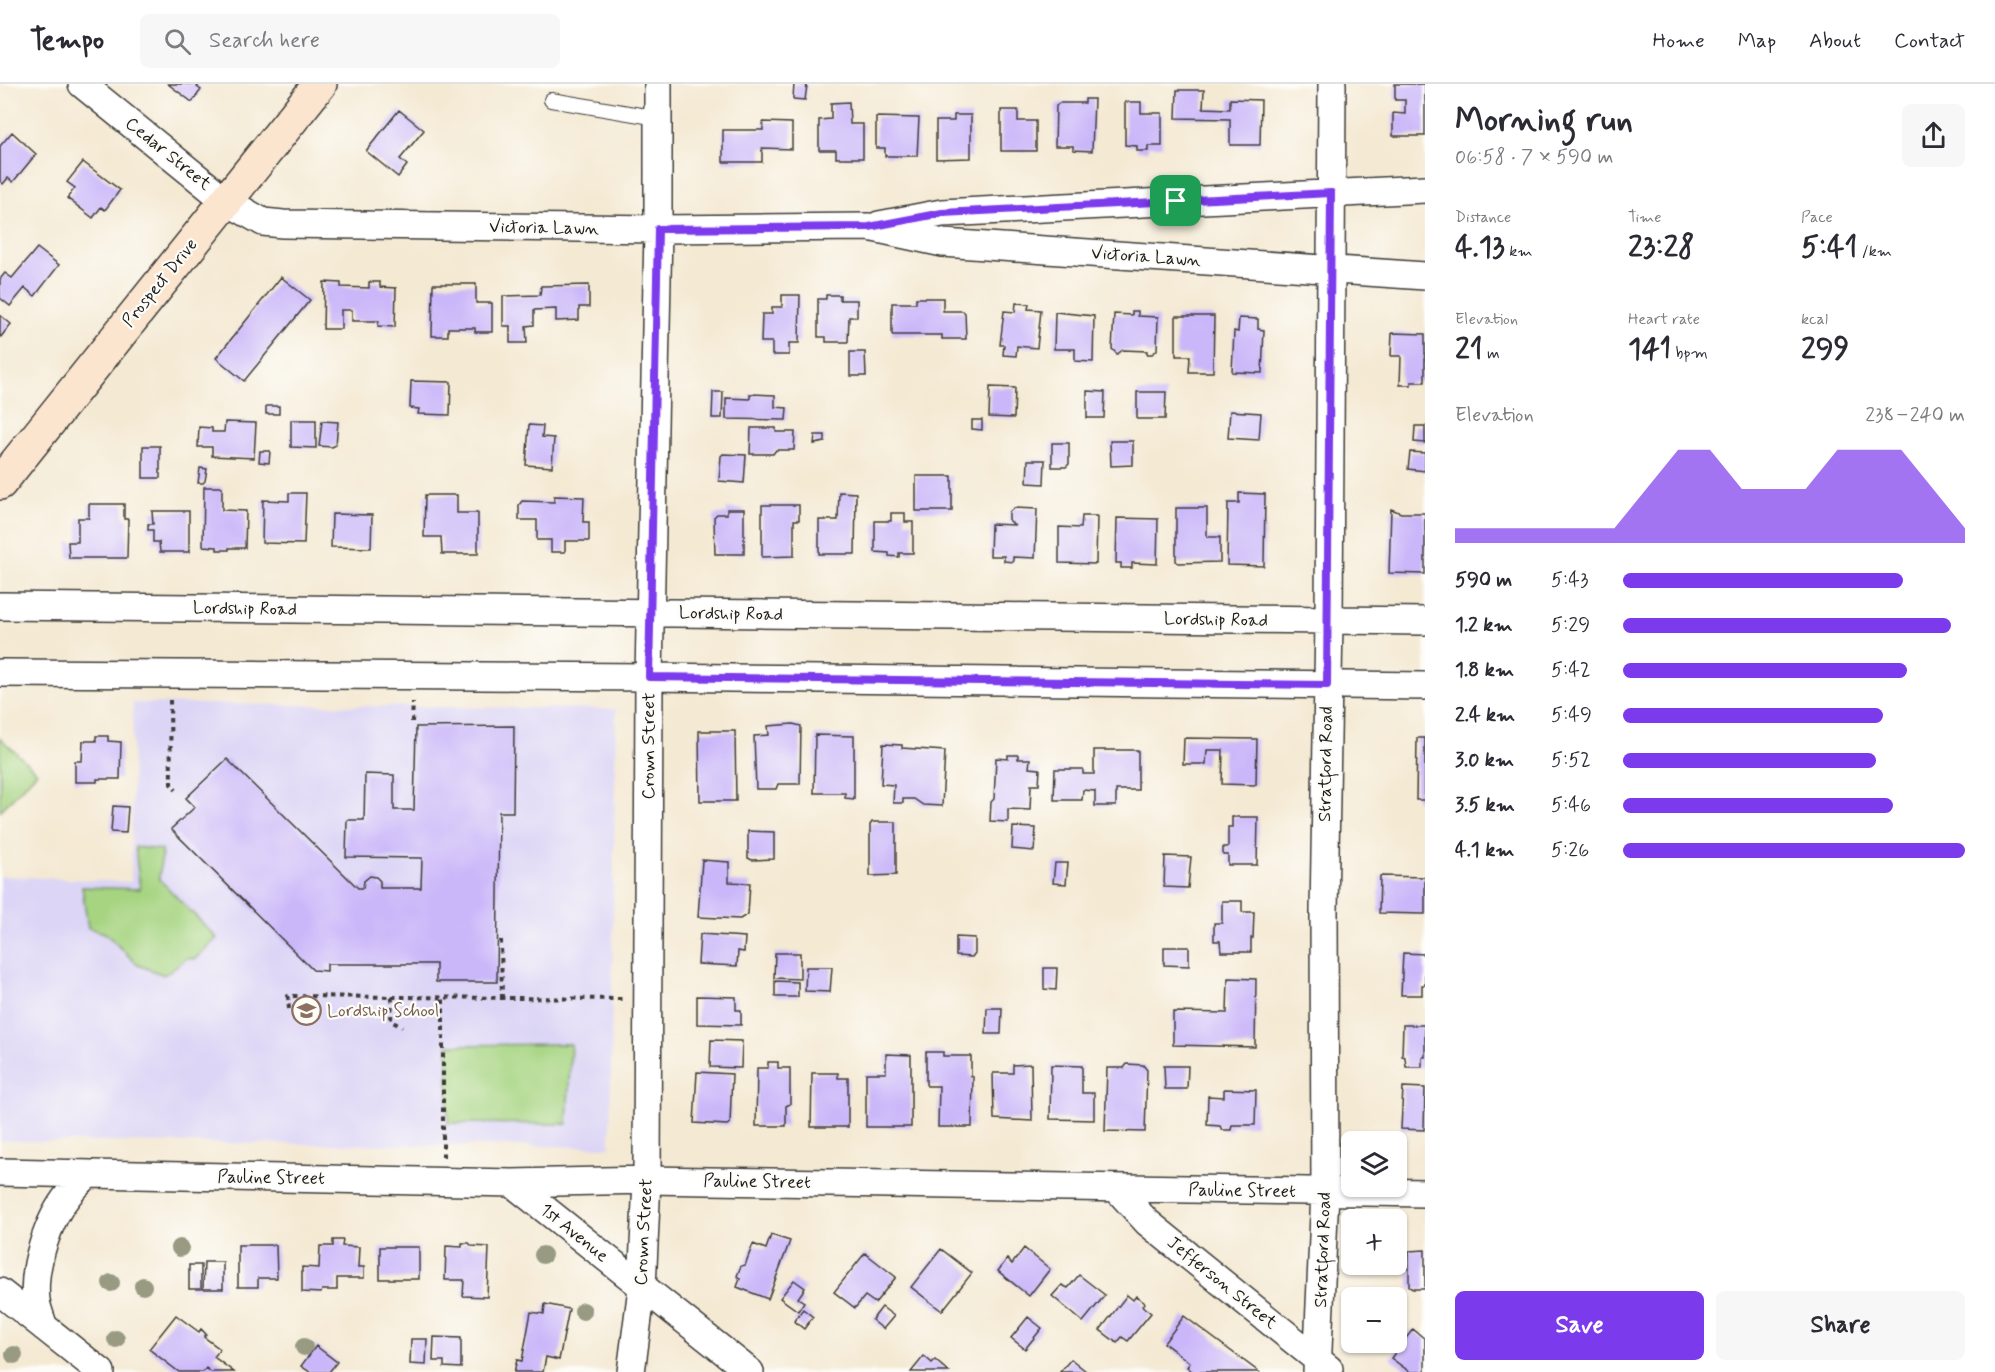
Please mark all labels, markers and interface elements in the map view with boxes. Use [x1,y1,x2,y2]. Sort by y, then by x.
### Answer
search box [140,14,560,68]
text: Tempo [30,23,104,60]
icon: search [161,25,194,58]
text: Search here [209,27,320,55]
text: Home [1653,27,1705,55]
text: Map [1738,27,1776,55]
text: About [1809,27,1861,55]
text: Contact [1894,27,1965,55]
text: Morning run [1455,99,1633,143]
button: share [1902,104,1965,167]
street label: Cedar Street [120,112,216,196]
text: 06:58 · 7 × 590 m [1455,144,1613,171]
pin [1150,175,1201,226]
icon: arrive [1159,184,1192,217]
text: Distance [1455,207,1511,228]
text: Time [1628,207,1662,228]
text: Pace [1801,207,1833,228]
street label: Victoria Lawn [489,215,599,241]
text: 4.13 [1455,228,1505,267]
text: 23:28 [1628,228,1695,267]
text: 5:41 [1801,228,1857,267]
street label: Prospect Drive [117,234,203,332]
street label: Victoria Lawn [1090,241,1202,273]
text: km [1505,241,1532,262]
text: /km [1857,241,1892,262]
text: Elevation [1455,309,1518,330]
text: Heart rate [1628,309,1700,330]
text: kcal [1801,309,1828,330]
text: 21 [1455,330,1483,369]
text: 141 [1628,330,1671,369]
text: 299 [1801,330,1849,369]
text: m [1483,343,1500,364]
text: bpm [1671,343,1708,364]
text: Elevation [1455,402,1534,429]
text: 238–240 m [1865,402,1965,429]
text: 590 m [1455,567,1512,594]
text: 5:43 [1551,567,1588,594]
street label: Lordship Road [193,596,297,622]
street label: Lordship Road [679,601,783,627]
street label: Lordship Road [1164,607,1268,633]
text: 1.2 km [1455,612,1512,639]
text: 5:29 [1551,612,1590,639]
text: 1.8 km [1455,657,1514,684]
text: 5:42 [1551,657,1591,684]
street label: Crown Street [637,692,661,800]
text: 2.4 km [1455,702,1515,729]
text: 5:49 [1551,702,1592,729]
street label: Stratford Road [1313,706,1341,822]
text: 3.0 km [1455,747,1514,774]
text: 5:52 [1551,747,1591,774]
text: 3.5 km [1455,792,1515,819]
text: 5:46 [1551,792,1591,819]
text: 4.1 km [1455,837,1514,864]
text: 5:26 [1551,837,1589,864]
school or university icon: Lordship School [290,995,322,1027]
place label: Lordship School [327,999,439,1023]
map controls [1341,1131,1407,1353]
button: layers [1341,1131,1407,1197]
street label: Pauline Street [217,1165,325,1191]
street label: Pauline Street [703,1169,811,1195]
street label: Crown Street [629,1178,659,1286]
street label: Pauline Street [1188,1178,1296,1204]
street label: Stratford Road [1309,1192,1339,1308]
street label: 1st Avenue [535,1198,613,1268]
button: + [1341,1209,1407,1275]
street label: Jefferson Street [1162,1231,1282,1335]
button: − [1341,1287,1407,1353]
button: Save [1455,1291,1704,1360]
button: Share [1716,1291,1965,1360]

